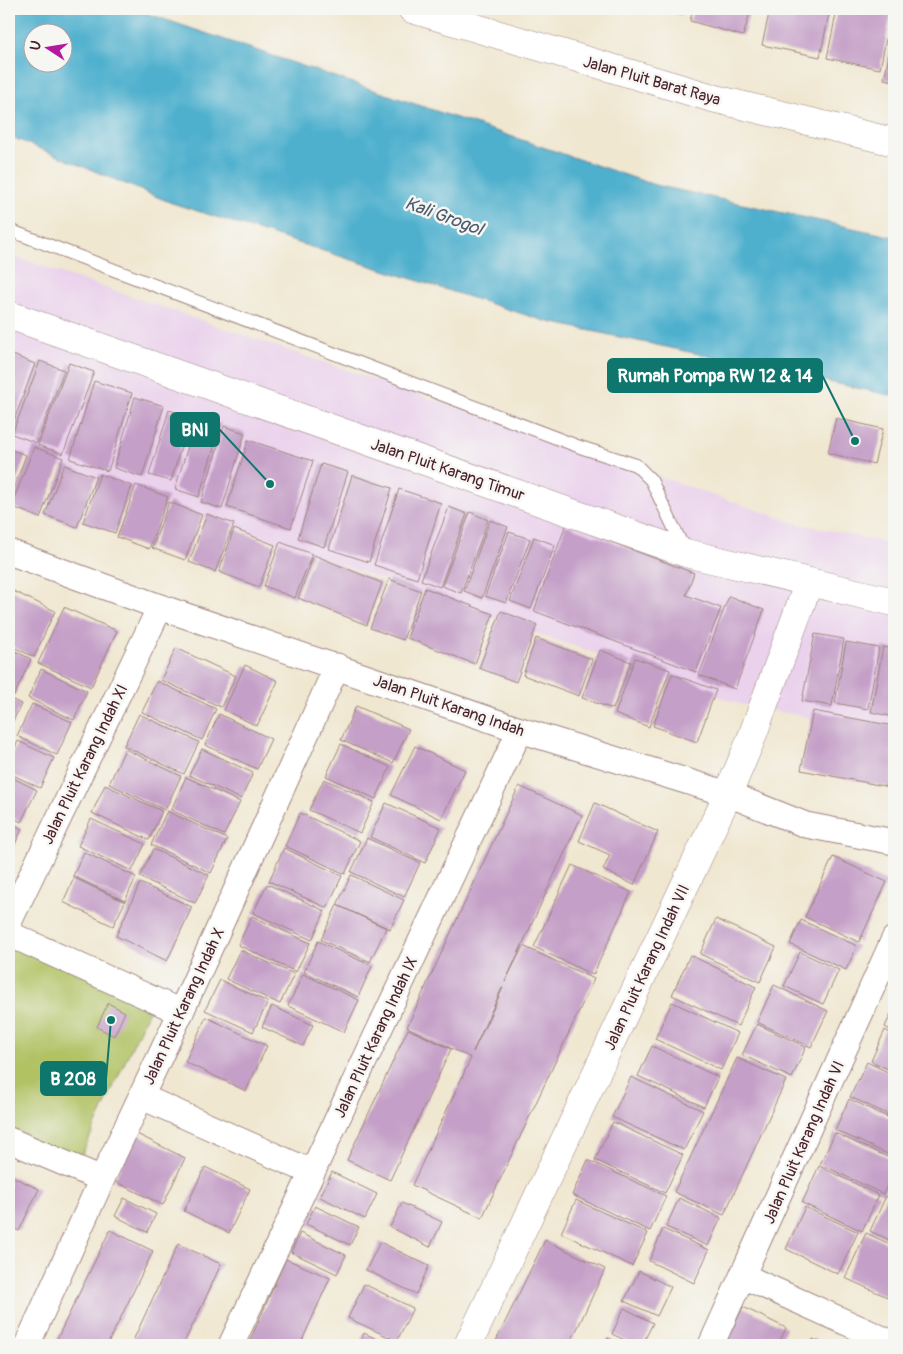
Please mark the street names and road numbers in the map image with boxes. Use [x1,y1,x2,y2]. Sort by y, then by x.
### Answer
street label: Jalan Pluit Barat Raya [581,52,723,110]
street label: Jalan Pluit Karang Timur [368,434,528,506]
street label: Jalan Pluit Karang Indah [370,671,527,741]
street label: Jalan Pluit Karang Indah XI [37,681,132,848]
street label: Jalan Pluit Karang Indah VII [600,881,694,1053]
street label: Jalan Pluit Karang Indah X [139,925,229,1088]
street label: Jalan Pluit Karang Indah IX [330,954,422,1121]
street label: Jalan Pluit Karang Indah VI [759,1058,849,1227]

